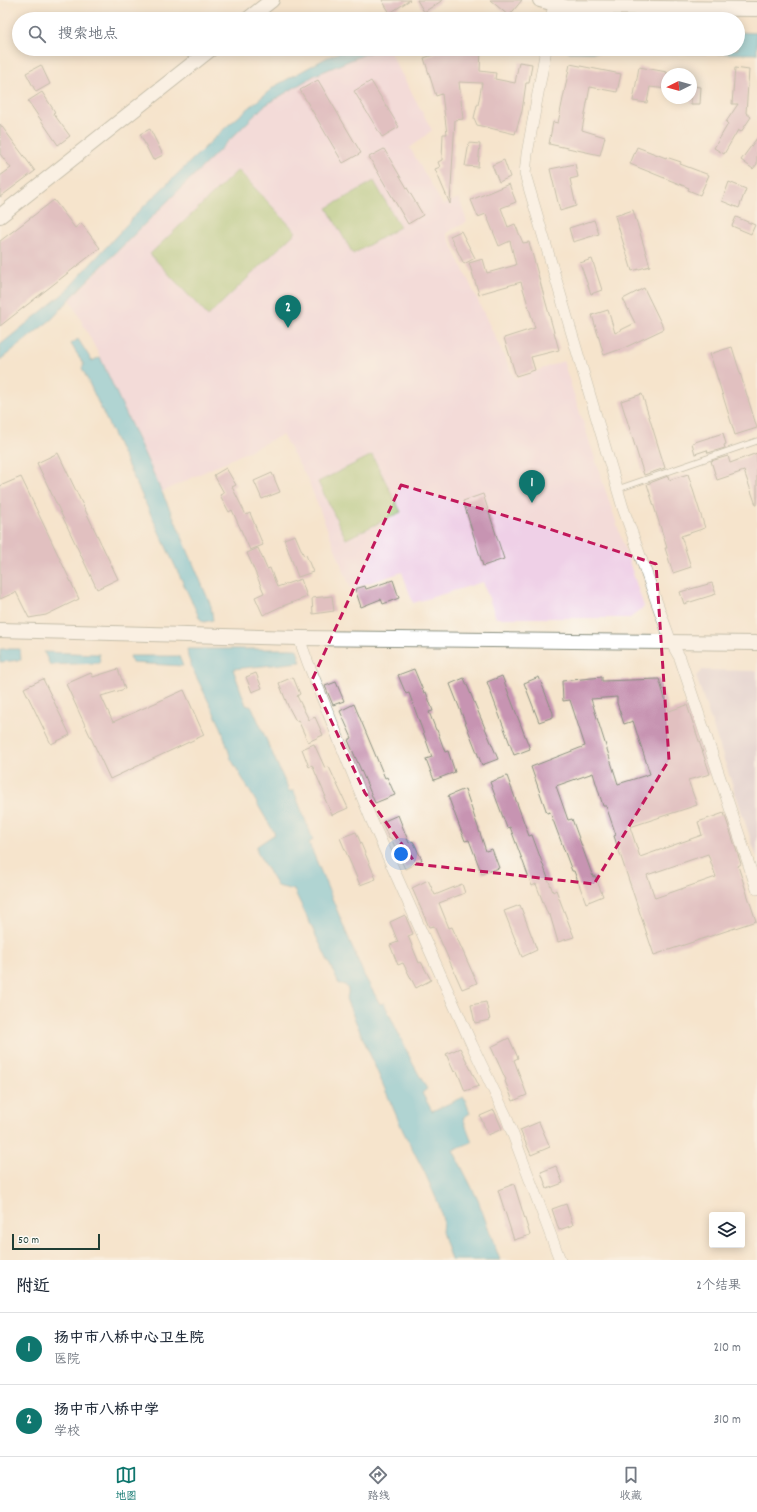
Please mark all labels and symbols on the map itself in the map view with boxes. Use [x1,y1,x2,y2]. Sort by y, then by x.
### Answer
north arrow [661,68,697,104]
pin: 2 [275,295,301,328]
pin: 1 [519,470,545,503]
your location [391,844,411,864]
scale bar [12,1232,100,1251]

